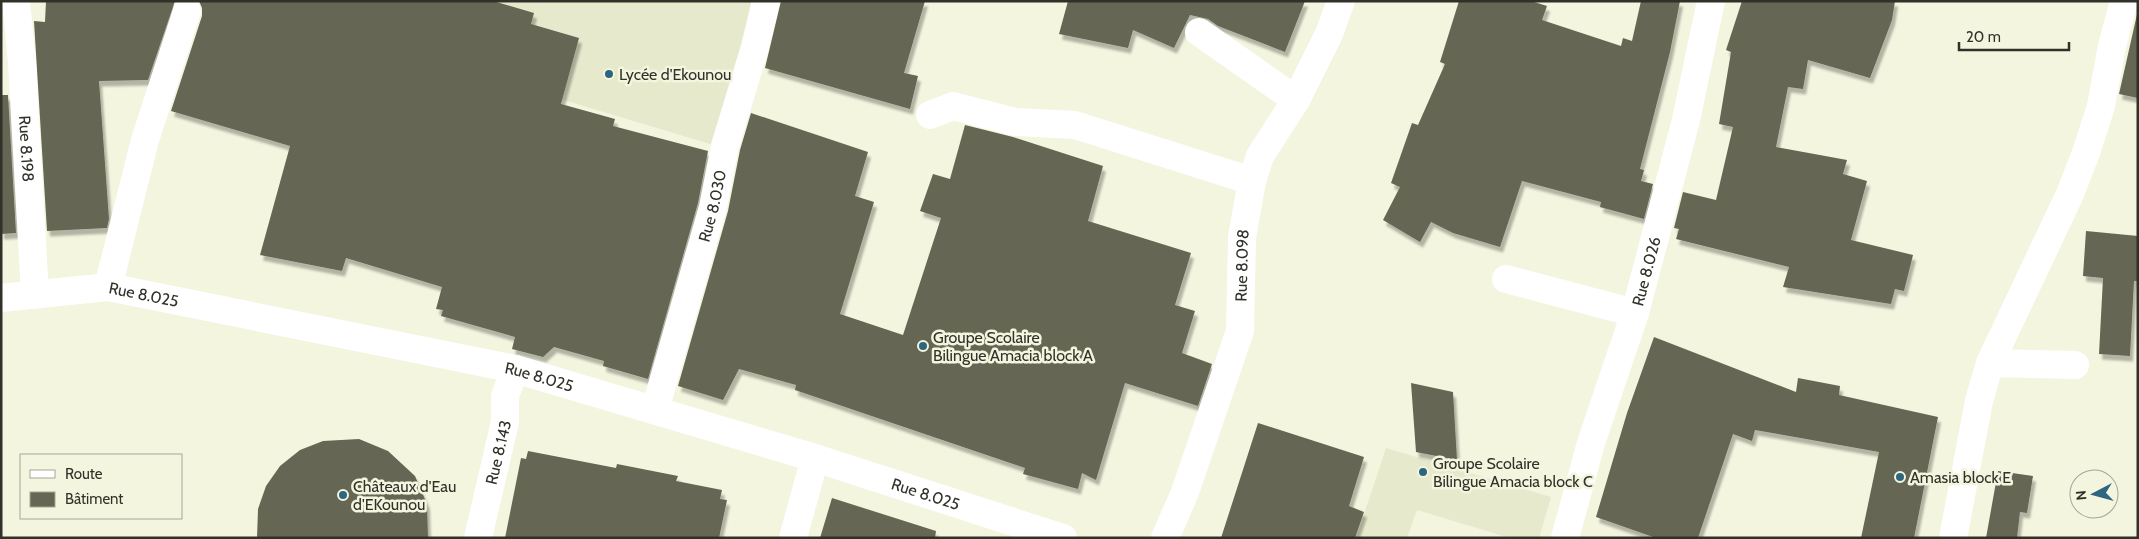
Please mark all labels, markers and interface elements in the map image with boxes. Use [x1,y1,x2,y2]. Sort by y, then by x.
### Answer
scale bar [1959,20,2069,52]
text: 20 m [1966,28,2001,46]
place label: Lycée d'Ekounou [619,65,732,84]
marker: Lycée d'Ekounou [603,68,615,80]
street label: Rue 8.198 [15,115,38,182]
street label: Rue 8.030 [694,168,730,244]
street label: Rue 8.098 [1232,228,1253,302]
street label: Rue 8.026 [1628,235,1665,308]
street label: Rue 8.025 [107,278,180,311]
place label: Groupe Scolaire Bilingue Amacia block A [933,328,1093,365]
marker: Groupe Scolaire Bilingue Amacia block A [917,340,929,352]
street label: Rue 8.025 [503,358,576,396]
street label: Rue 8.143 [482,418,515,487]
legend [20,454,182,519]
place label: Groupe Scolaire Bilingue Amacia block C [1433,454,1593,491]
text: Route [65,465,103,483]
marker: Groupe Scolaire Bilingue Amacia block C [1417,466,1429,478]
place label: Amasia block E [1910,468,2011,487]
north arrow [2069,469,2119,519]
marker: Amasia block E [1894,471,1906,483]
street label: Rue 8.025 [889,474,962,514]
place label: Châteaux d'Eau d'EKounou [353,477,456,514]
marker: Châteaux d'Eau d'EKounou [337,489,349,501]
text: N [2072,489,2091,501]
text: Bâtiment [65,490,123,508]

